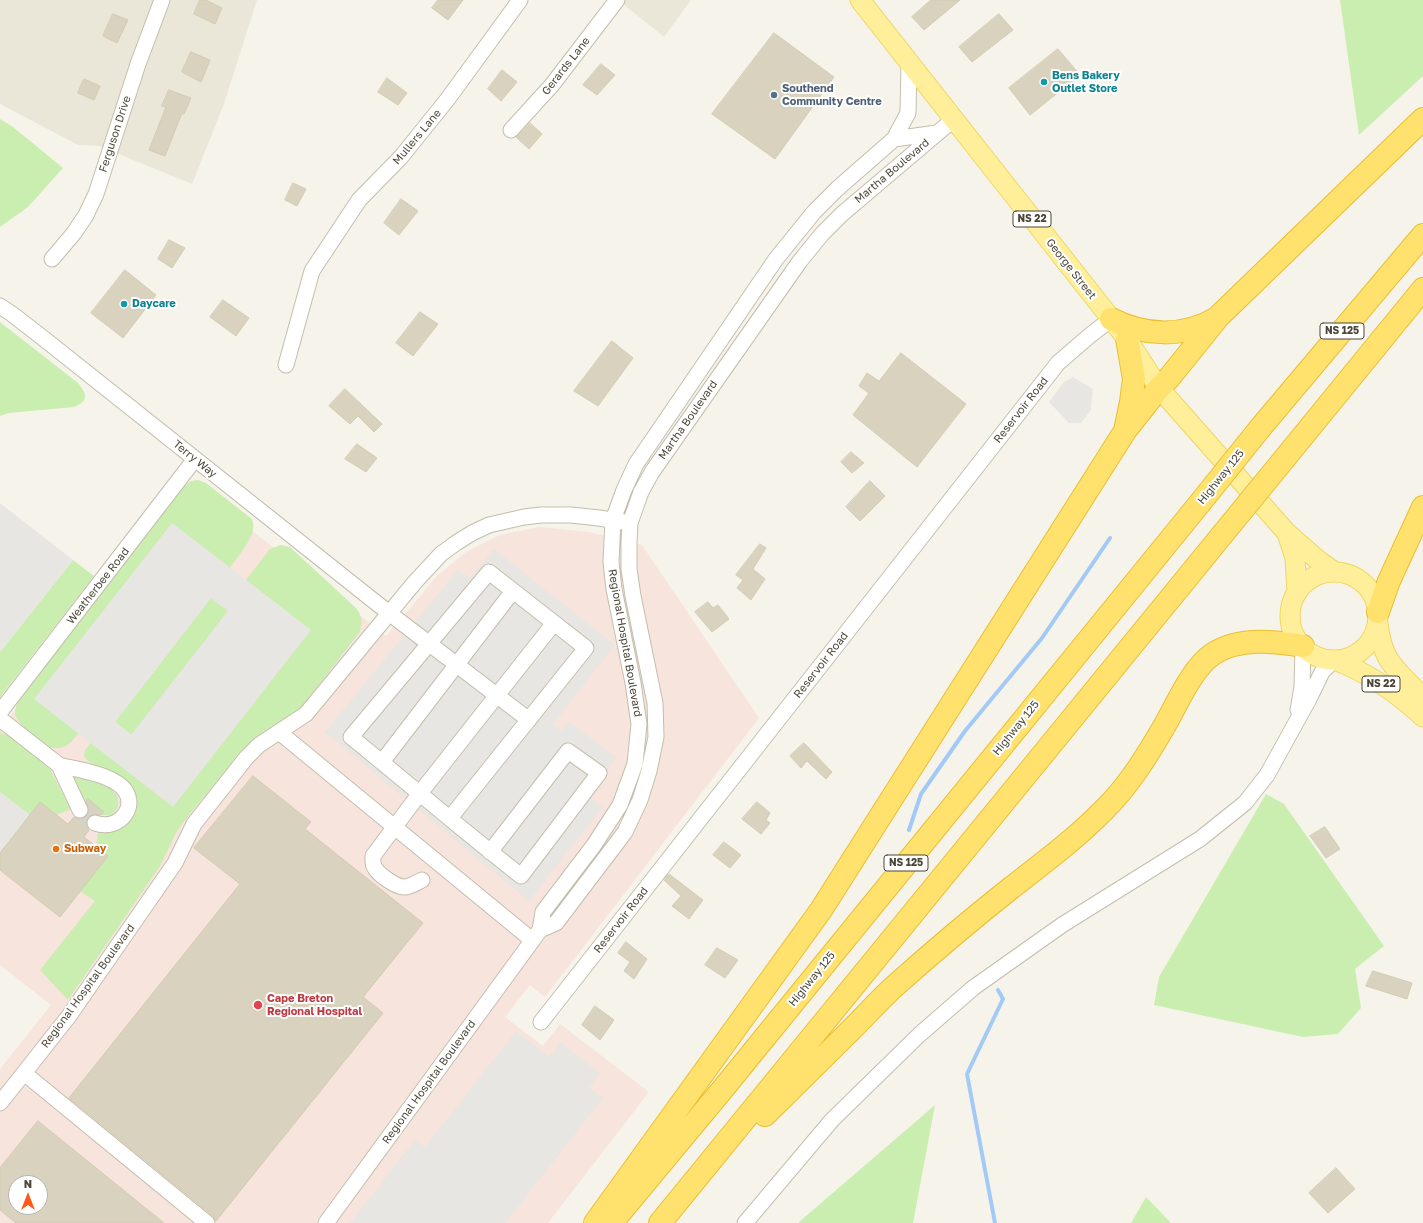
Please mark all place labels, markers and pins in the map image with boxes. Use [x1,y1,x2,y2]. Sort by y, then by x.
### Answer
place label: Bens Bakery Outlet Store [1052,69,1120,95]
marker: Bens Bakery Outlet Store [1039,77,1049,87]
place label: Southend Community Centre [782,82,882,108]
marker: Southend Community Centre [769,90,779,100]
place label: Daycare [132,297,176,311]
marker: Daycare [119,299,129,309]
place label: Subway [64,842,106,856]
marker: Subway [51,844,61,854]
place label: Cape Breton Regional Hospital [267,992,362,1018]
marker: Cape Breton Regional Hospital [252,999,264,1011]

